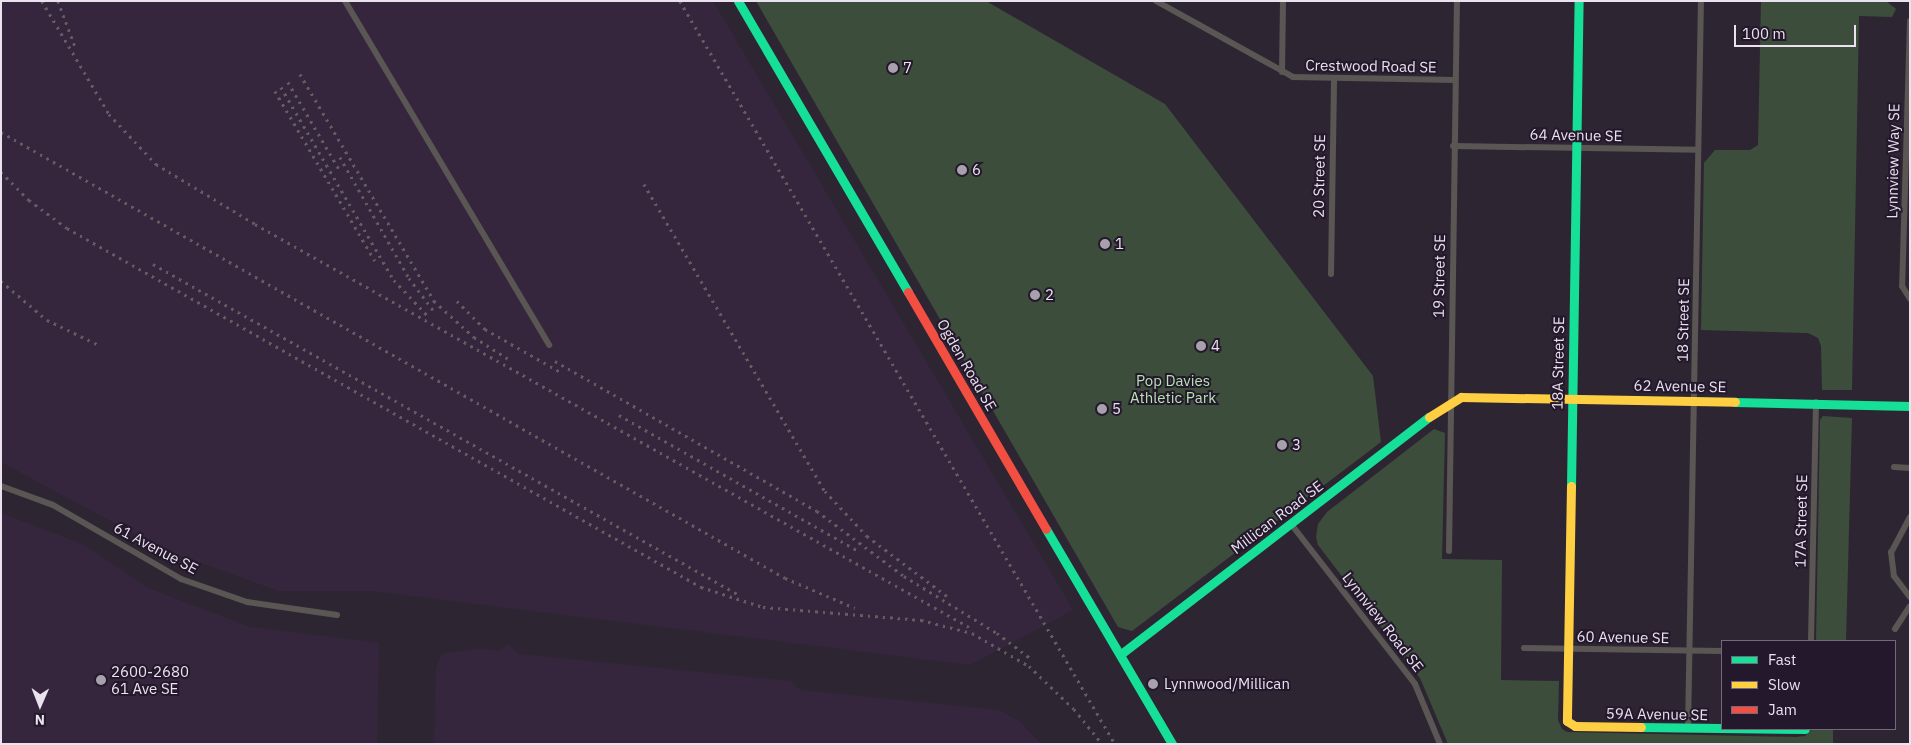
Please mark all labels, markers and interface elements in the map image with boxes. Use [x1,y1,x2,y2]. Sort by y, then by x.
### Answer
scale bar [1736,15,1858,47]
text: 100 m [1742,24,1786,43]
street label: Crestwood Road SE [1305,56,1437,76]
place label: 7 [903,59,912,77]
marker: 7 [887,62,899,74]
street label: Lynnview Way SE [1883,103,1903,219]
street label: 64 Avenue SE [1530,125,1622,145]
street label: 20 Street SE [1309,134,1329,218]
place label: 6 [972,161,981,179]
marker: 6 [956,164,968,176]
street label: 19 Street SE [1429,234,1449,318]
place label: 1 [1115,235,1124,253]
marker: 1 [1099,238,1111,250]
street label: 18 Street SE [1673,278,1693,362]
place label: 2 [1045,286,1054,304]
marker: 2 [1029,289,1041,301]
street label: Ogden Road SE [933,316,1001,414]
street label: 18A Street SE [1548,316,1568,410]
place label: 4 [1211,337,1220,355]
marker: 4 [1195,340,1207,352]
park label: Pop Davies Athletic Park [1130,371,1216,406]
street label: 62 Avenue SE [1634,376,1726,396]
place label: 5 [1112,400,1121,418]
marker: 5 [1096,403,1108,415]
place label: 3 [1292,436,1301,454]
marker: 3 [1276,439,1288,451]
street label: 17A Street SE [1791,474,1811,568]
street label: Millican Road SE [1227,476,1327,558]
street label: 61 Avenue SE [111,518,201,578]
street label: Lynnview Road SE [1339,569,1427,675]
street label: 60 Avenue SE [1577,627,1669,647]
legend [1721,640,1896,730]
text: Fast [1768,650,1796,669]
place label: 2600-2680 61 Ave SE [111,662,189,697]
marker: 2600-2680 61 Ave SE [95,674,107,686]
place label: Lynnwood/Millican [1164,675,1290,693]
text: Slow [1768,675,1801,694]
marker: Lynnwood/Millican [1146,677,1160,691]
north arrow [15,680,65,730]
text: Jam [1768,700,1797,719]
street label: 59A Avenue SE [1606,704,1708,724]
text: N [35,711,45,729]

